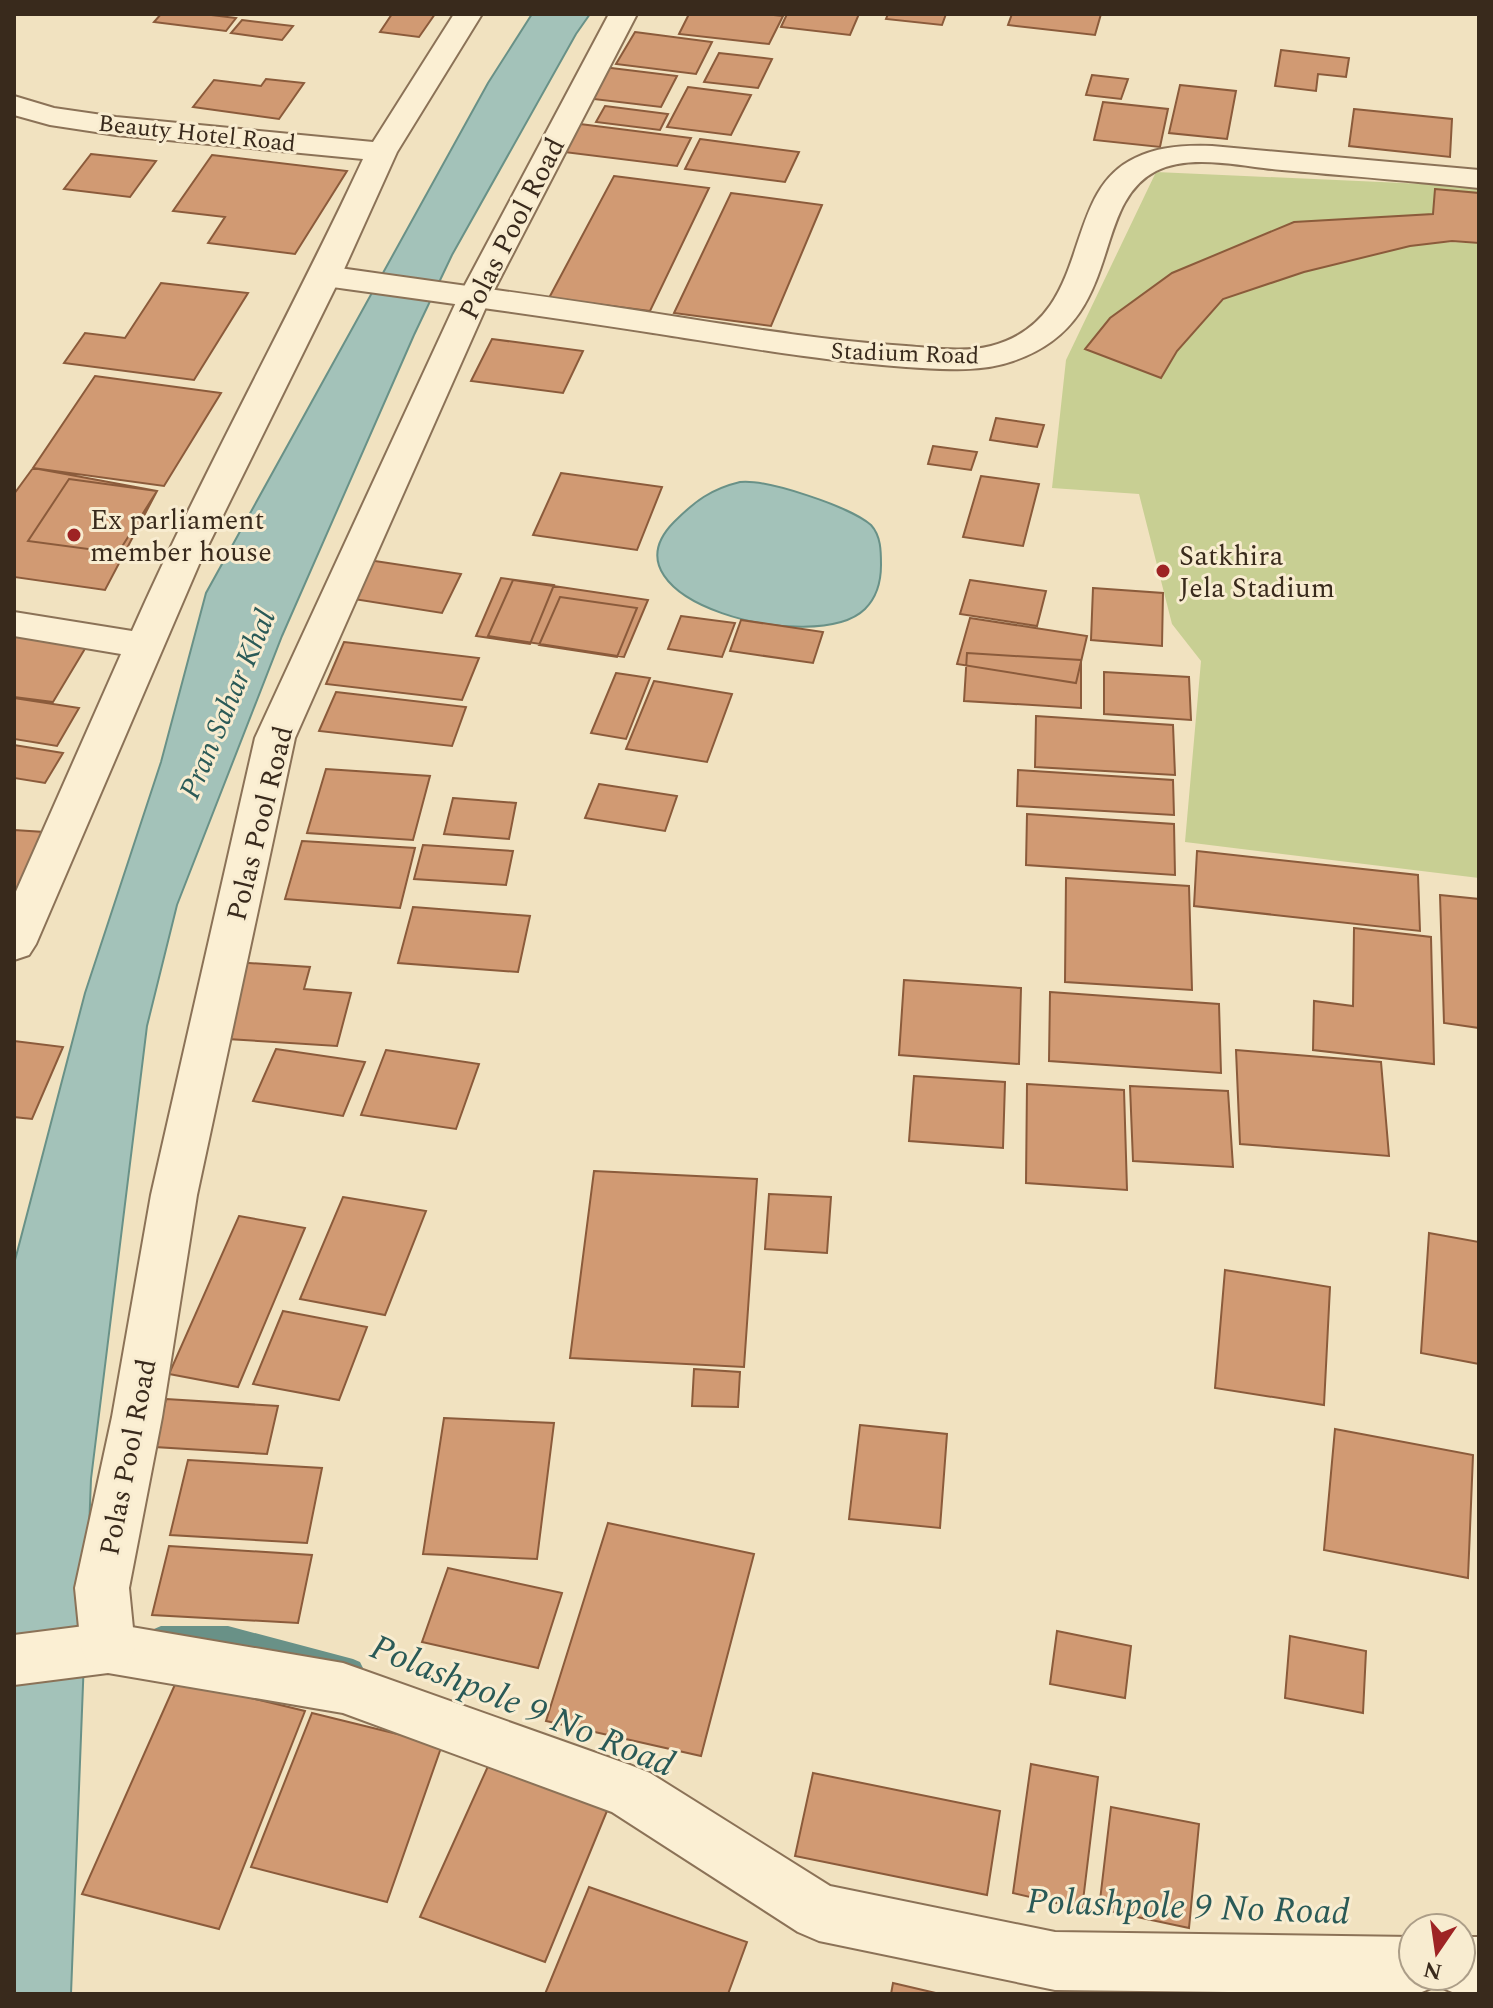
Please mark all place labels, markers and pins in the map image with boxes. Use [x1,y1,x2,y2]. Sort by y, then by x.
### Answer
place label: Ex parliament member house [90,499,272,574]
marker: Ex parliament member house [65,526,83,544]
place label: Satkhira Jela Stadium [1179,535,1335,610]
marker: Satkhira Jela Stadium [1154,562,1172,580]

